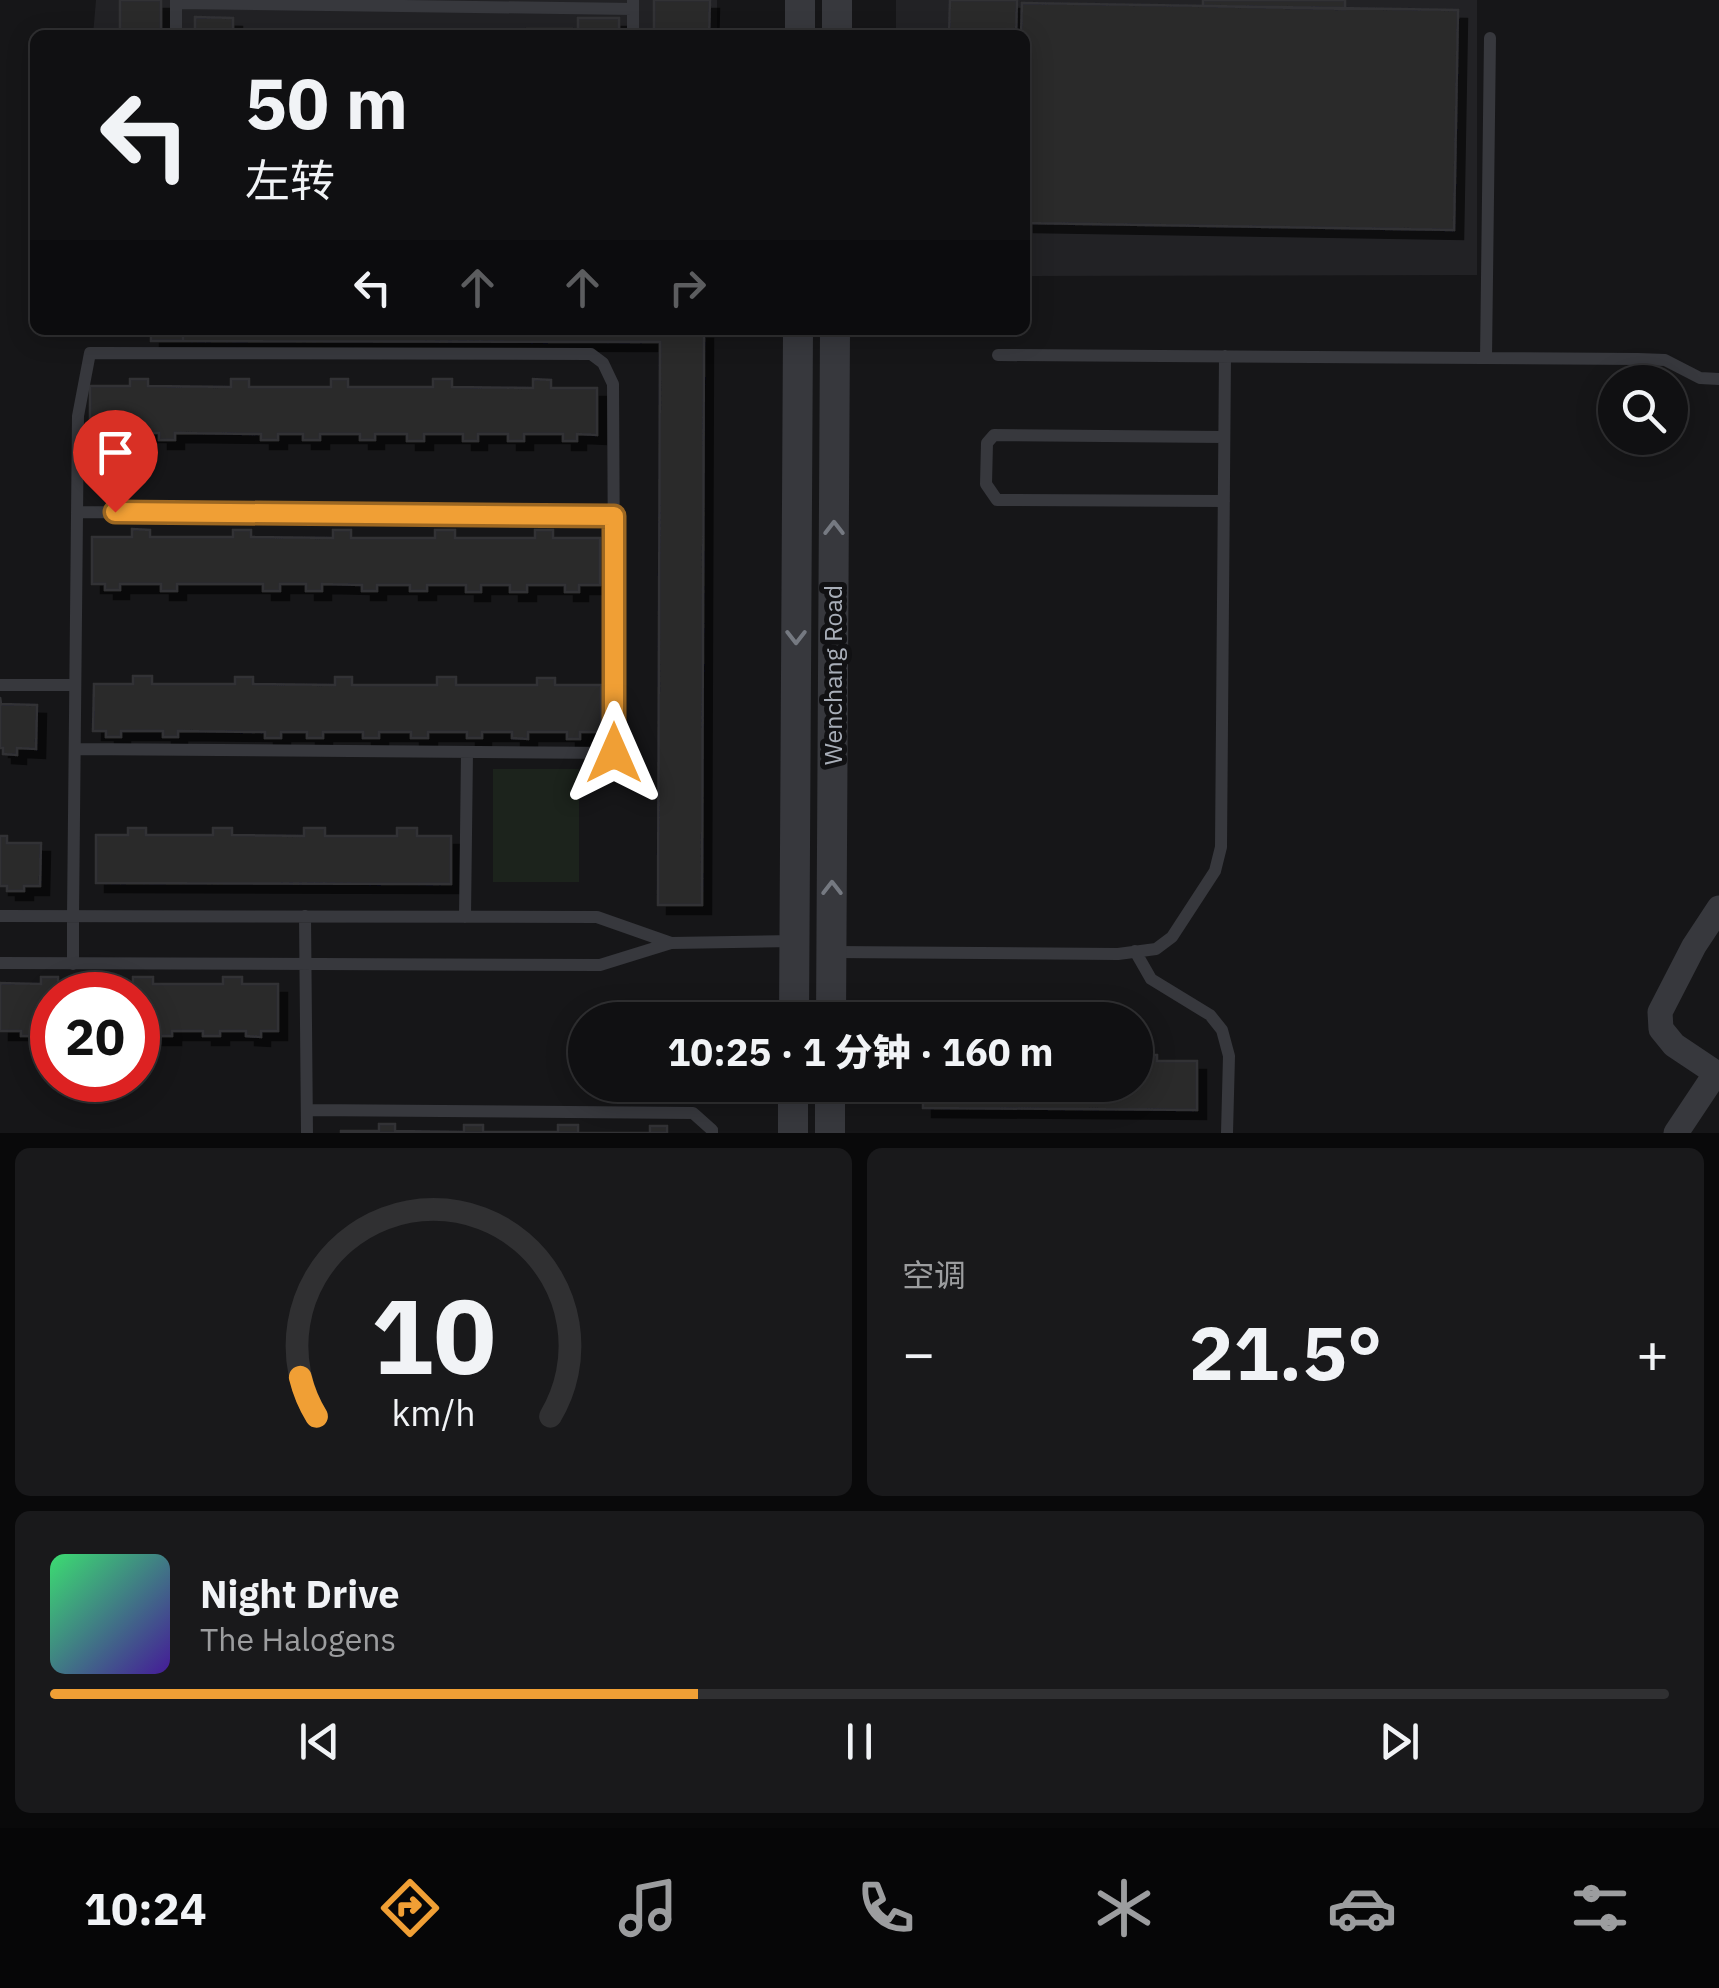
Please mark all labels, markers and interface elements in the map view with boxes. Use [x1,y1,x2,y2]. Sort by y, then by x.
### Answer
text: 50 m [245,57,408,148]
icon: left [80,70,210,200]
text: 左转 [245,151,335,209]
icon: left [345,260,400,315]
icon: ahead [450,260,505,315]
icon: ahead [555,260,610,315]
icon: right [660,260,715,315]
map controls [1598,365,1688,455]
button: search [1598,365,1688,455]
pin [73,410,158,513]
icon: arrive [88,425,143,480]
one-way arrow [823,519,845,534]
street label: Wenchang Road [816,585,849,765]
one-way arrow [785,630,807,646]
position arrow [562,701,666,805]
one-way arrow [821,879,842,895]
speed limit sign: 20 [30,972,160,1102]
text: 10:25 · 1 分钟 · 160 m [668,1027,1053,1076]
text: 空调 [902,1254,966,1296]
text: 10 [371,1267,496,1403]
text: 21.5° [1189,1303,1382,1401]
text: − [902,1317,935,1388]
text: + [1636,1317,1669,1388]
text: km/h [391,1389,476,1436]
text: Night Drive [200,1569,400,1618]
text: The Halogens [200,1618,396,1660]
icon: previous [292,1714,347,1769]
icon: pause [832,1714,887,1769]
icon: next [1372,1714,1427,1769]
icon: directions [375,1873,445,1943]
icon: music [613,1873,683,1943]
icon: phone [851,1873,921,1943]
icon: climate [1089,1873,1159,1943]
icon: car [1327,1873,1397,1943]
icon: filters [1565,1873,1635,1943]
text: 10:24 [84,1879,207,1937]

